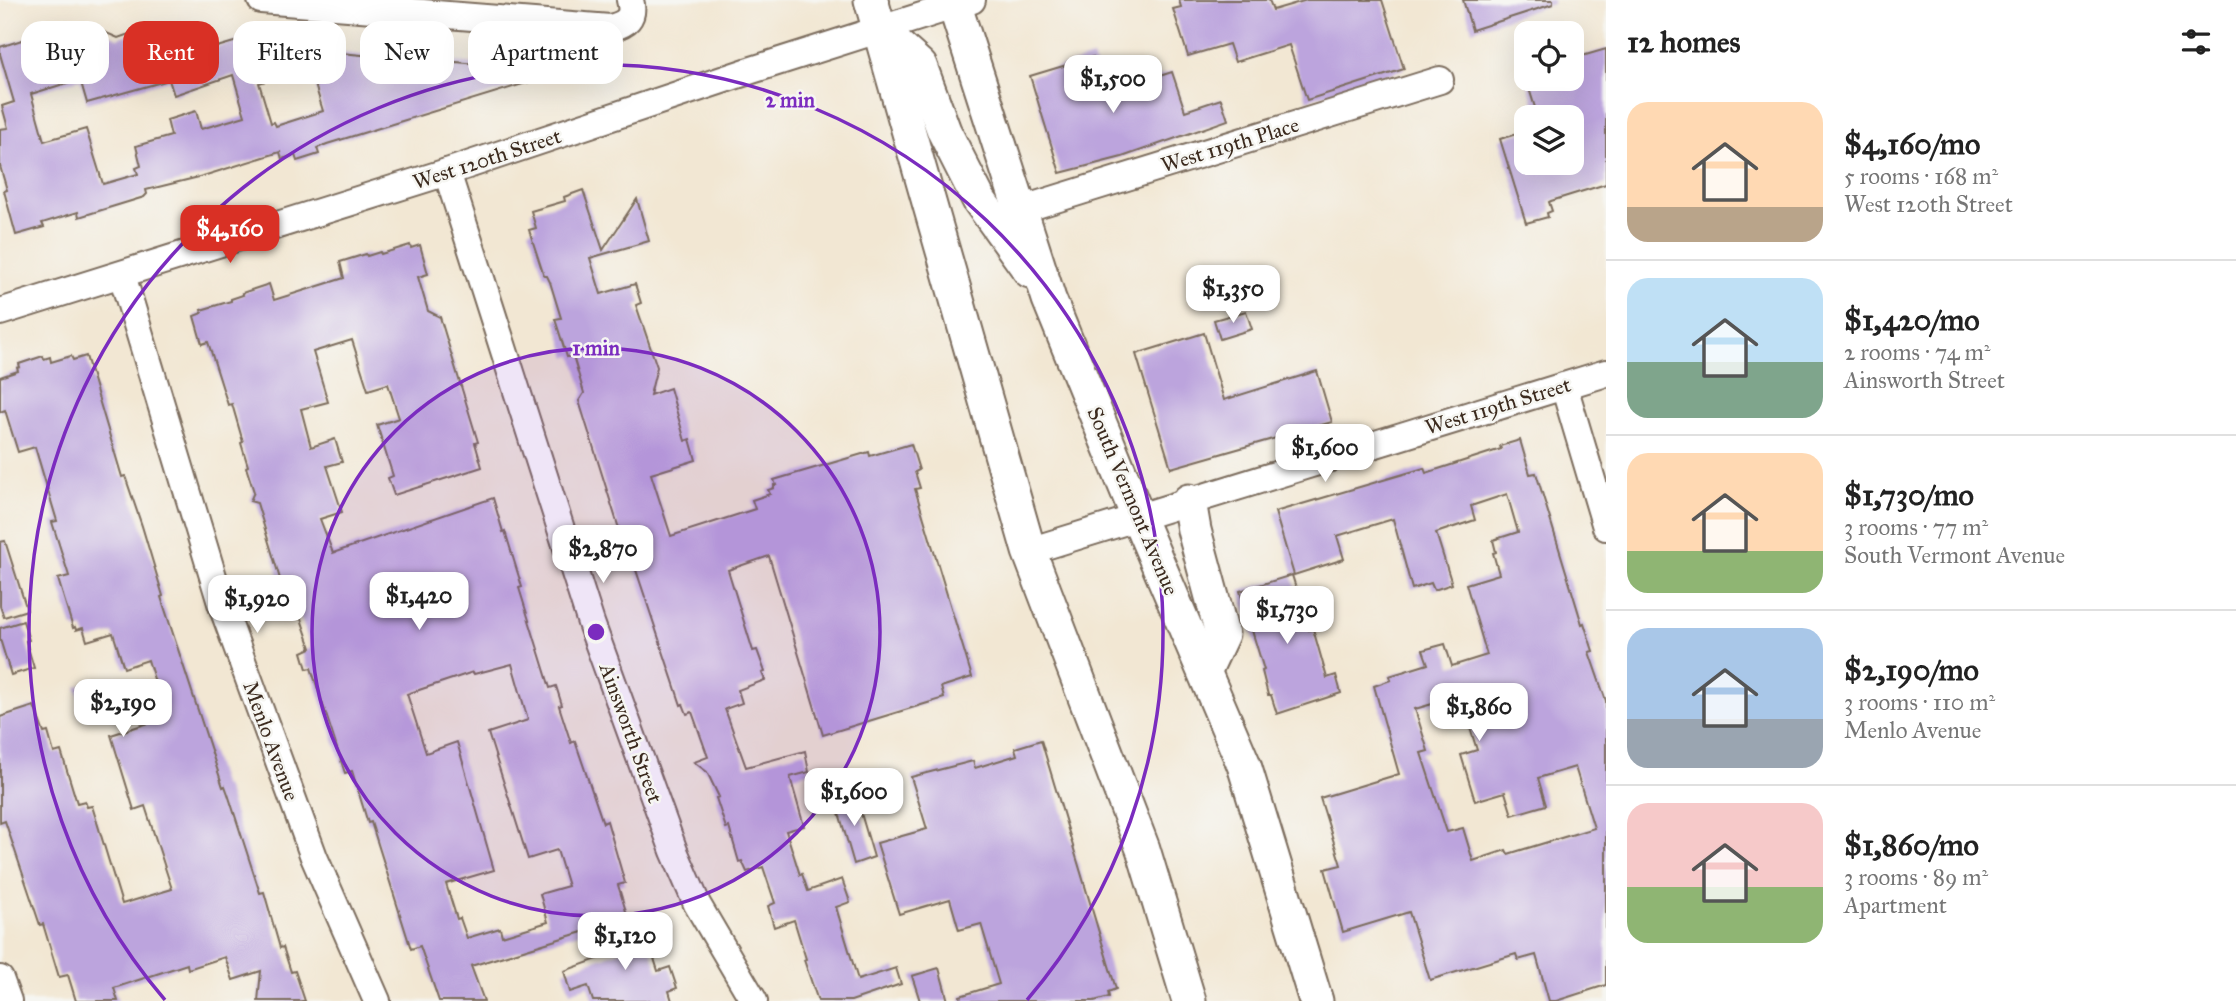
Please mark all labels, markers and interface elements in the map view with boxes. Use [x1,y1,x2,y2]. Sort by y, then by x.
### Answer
chip: Buy [21,21,109,84]
chip: Rent [123,21,219,84]
chip: Filters [233,21,346,84]
chip: New [360,21,454,84]
chip: Apartment [468,21,623,84]
map controls [1514,21,1584,175]
button: locate [1514,21,1584,91]
icon: filters [2177,23,2215,61]
text: 12 homes [1627,24,1740,60]
pin: $1,500 [1056,55,1170,115]
text: $1,500 [1080,64,1146,92]
text: 2 min [765,87,815,113]
button: layers [1514,105,1584,175]
street label: West 119th Place [1158,112,1302,178]
street label: West 120th Street [410,123,565,195]
text: $4,160/mo [1844,126,1980,162]
icon: home [1683,130,1767,214]
text: 5 rooms · 168 m² [1844,162,1998,190]
text: West 120th Street [1844,190,2013,218]
pin: $4,160 [173,205,287,265]
text: $4,160 [196,214,264,242]
pin: $1,350 [1176,266,1290,325]
text: $1,350 [1202,274,1264,302]
text: $1,420/mo [1844,302,1980,338]
icon: home [1683,306,1767,390]
text: 1 min [572,335,620,361]
text: 2 rooms · 74 m² [1844,338,1990,366]
text: Ainsworth Street [1844,366,2005,394]
street label: West 119th Street [1422,371,1575,441]
street label: South Vermont Avenue [1082,403,1185,599]
pin: $1,600 [1268,424,1382,484]
text: $1,600 [1291,433,1359,461]
text: $1,730/mo [1844,477,1974,513]
icon: home [1683,481,1767,565]
text: 3 rooms · 77 m² [1844,513,1988,541]
pin: $2,870 [546,526,660,585]
text: $2,870 [568,534,638,562]
text: South Vermont Avenue [1844,541,2065,569]
pin: $1,420 [362,572,476,632]
pin: $1,920 [200,576,314,635]
text: $1,420 [386,581,452,609]
text: $1,920 [224,584,290,612]
pin: $1,730 [1230,586,1344,646]
text: $1,730 [1256,595,1318,623]
centre of rings [584,620,608,644]
text: $2,190/mo [1844,652,1979,688]
icon: home [1683,656,1767,740]
street label: Ainsworth Street [593,659,669,807]
street label: Menlo Avenue [237,678,305,805]
pin: $2,190 [66,680,180,739]
pin: $1,860 [1422,684,1536,743]
text: $2,190 [90,688,156,716]
text: 3 rooms · 110 m² [1844,688,1995,716]
text: $1,860 [1446,692,1512,720]
text: Menlo Avenue [1844,716,1981,744]
pin: $1,600 [797,768,911,828]
text: $1,600 [820,777,888,805]
text: $1,860/mo [1844,827,1979,863]
icon: home [1683,831,1767,915]
text: 3 rooms · 89 m² [1844,863,1988,891]
text: Apartment [1844,891,1947,919]
pin: $1,120 [568,912,682,972]
text: $1,120 [594,921,656,949]

